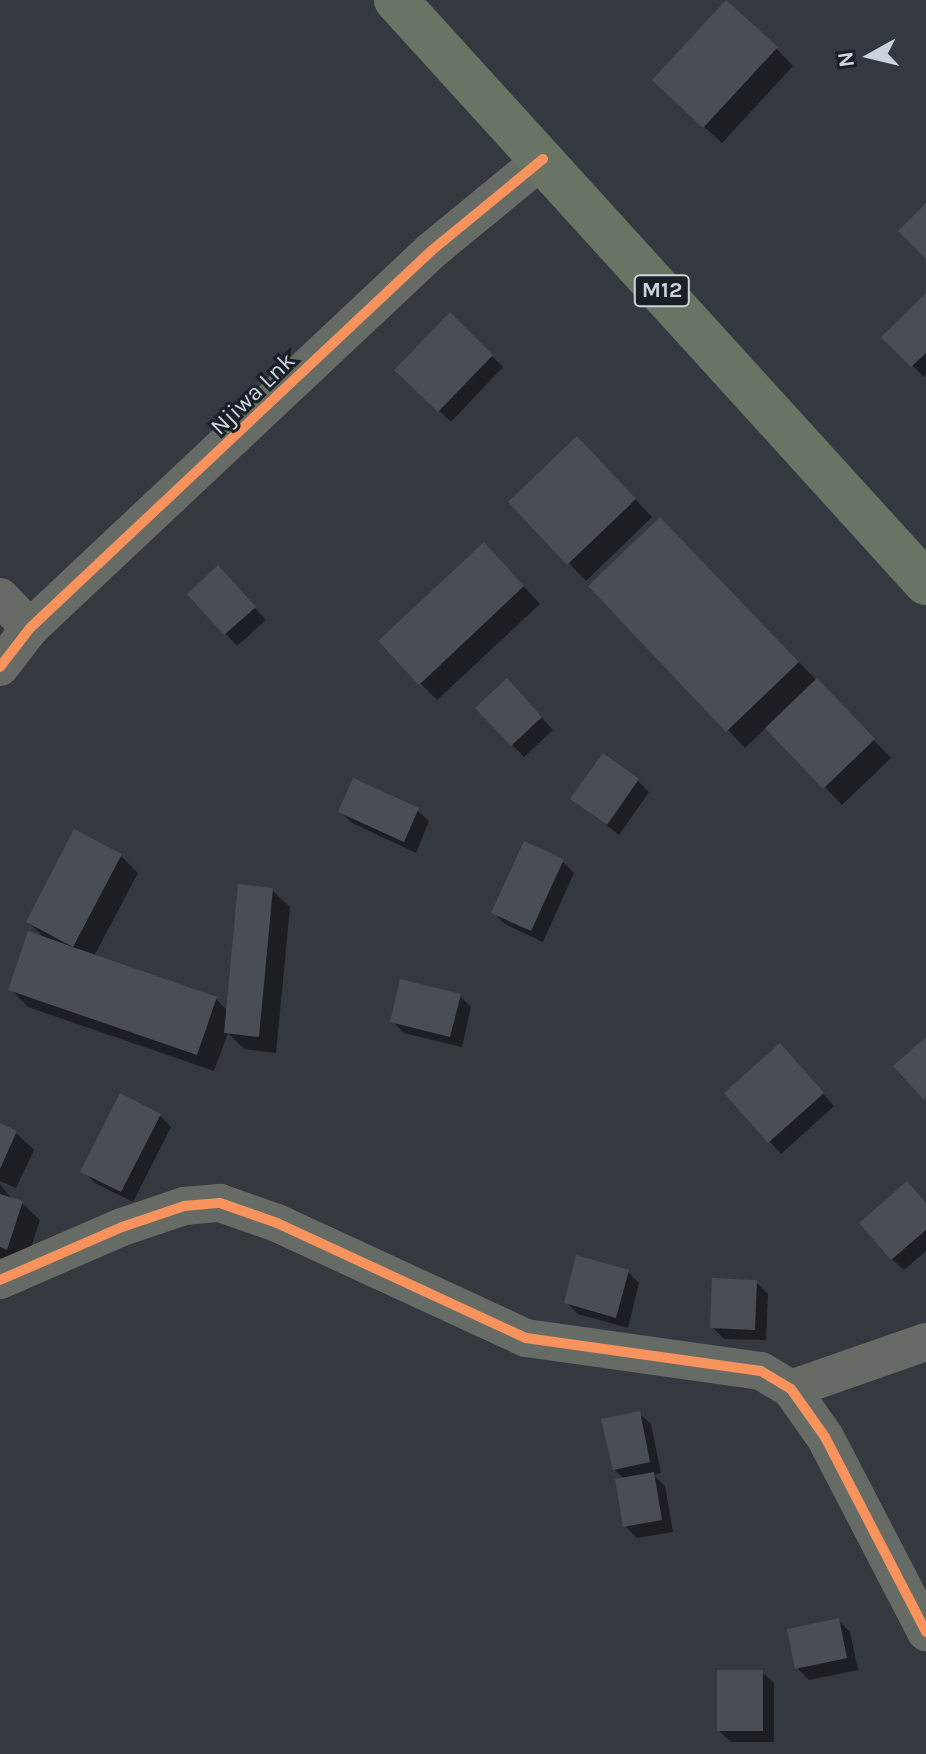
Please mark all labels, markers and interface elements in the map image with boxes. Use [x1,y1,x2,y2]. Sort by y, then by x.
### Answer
north arrow [830,16,910,96]
text: N [832,50,860,69]
road number: M12 [632,273,692,309]
street label: Njiwa Lnk [205,347,301,441]

